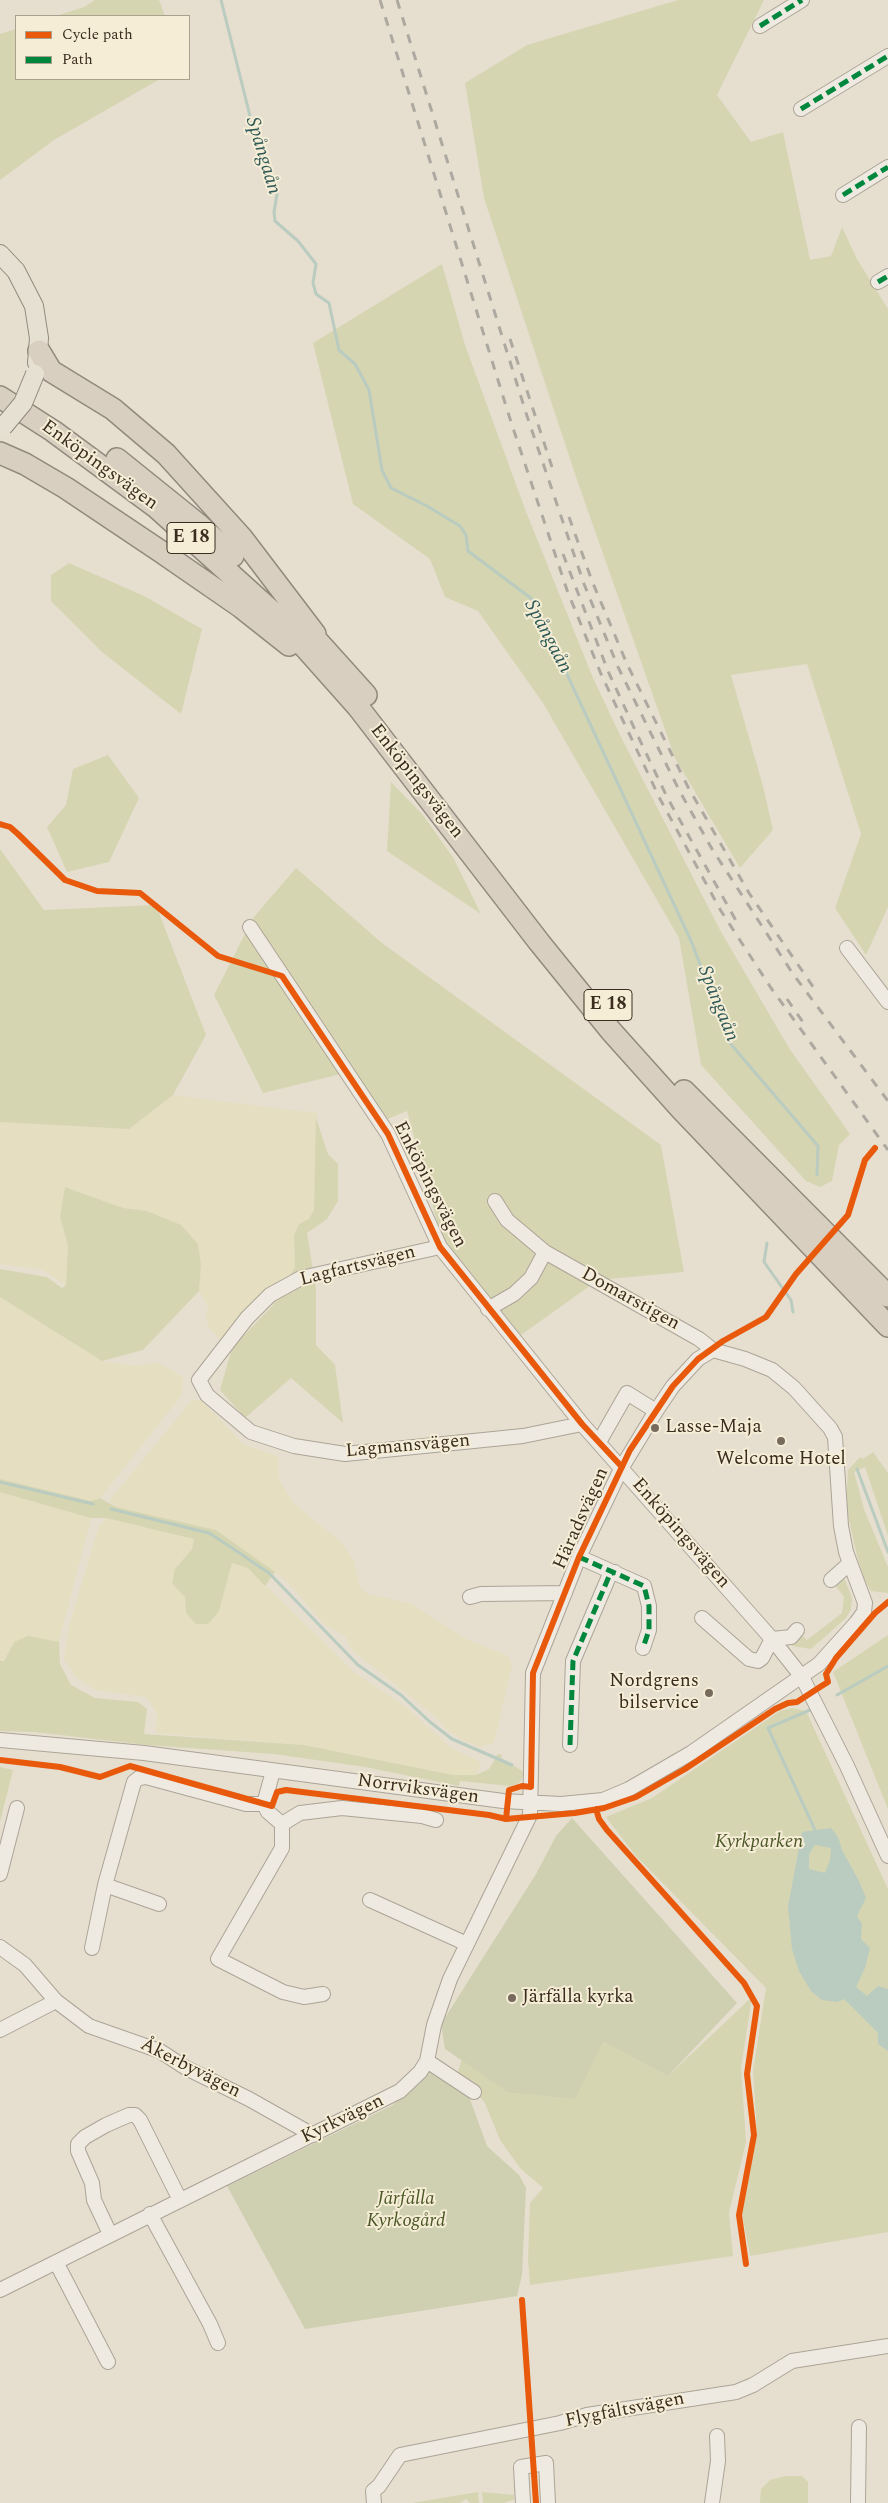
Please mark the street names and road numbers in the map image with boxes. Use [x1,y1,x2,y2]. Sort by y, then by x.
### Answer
street label: Enköpingsvägen [36,416,162,516]
road number: E 18 [167,522,215,554]
street label: Enköpingsvägen [364,720,468,844]
road number: E 18 [584,990,632,1020]
street label: Enköpingsvägen [387,1118,471,1252]
street label: Lagfartsvägen [298,1242,418,1292]
street label: Domarstigen [577,1264,683,1336]
street label: Lagmansvägen [345,1430,471,1464]
street label: Häradsvägen [549,1464,615,1574]
street label: Enköpingsvägen [626,1474,734,1594]
street label: Norrviksvägen [356,1770,480,1810]
street label: Åkerbyvägen [136,2034,244,2104]
street label: Kyrkvägen [298,2090,388,2150]
street label: Flygfältsvägen [563,2388,687,2434]

